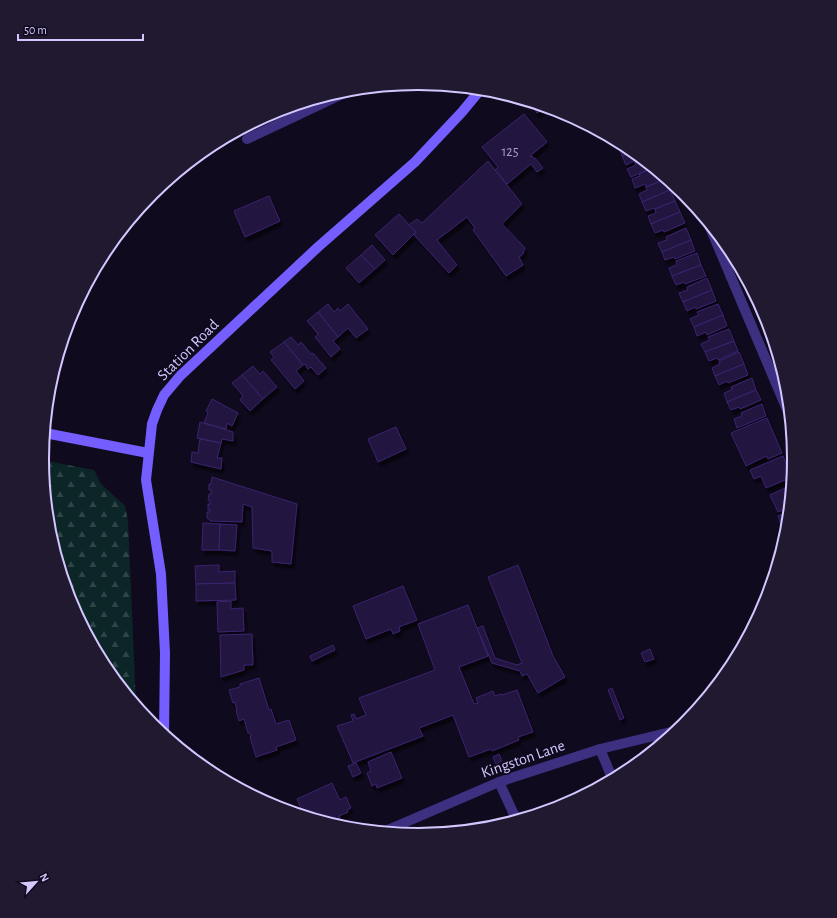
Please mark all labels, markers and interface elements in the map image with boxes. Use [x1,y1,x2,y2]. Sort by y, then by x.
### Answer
scale bar [18,16,143,42]
text: 50 m [24,24,47,36]
house number: 125 [501,145,519,159]
street label: Station Road [154,316,222,384]
street label: Kingston Lane [479,737,567,781]
north arrow [16,862,56,902]
text: N [38,872,51,884]

